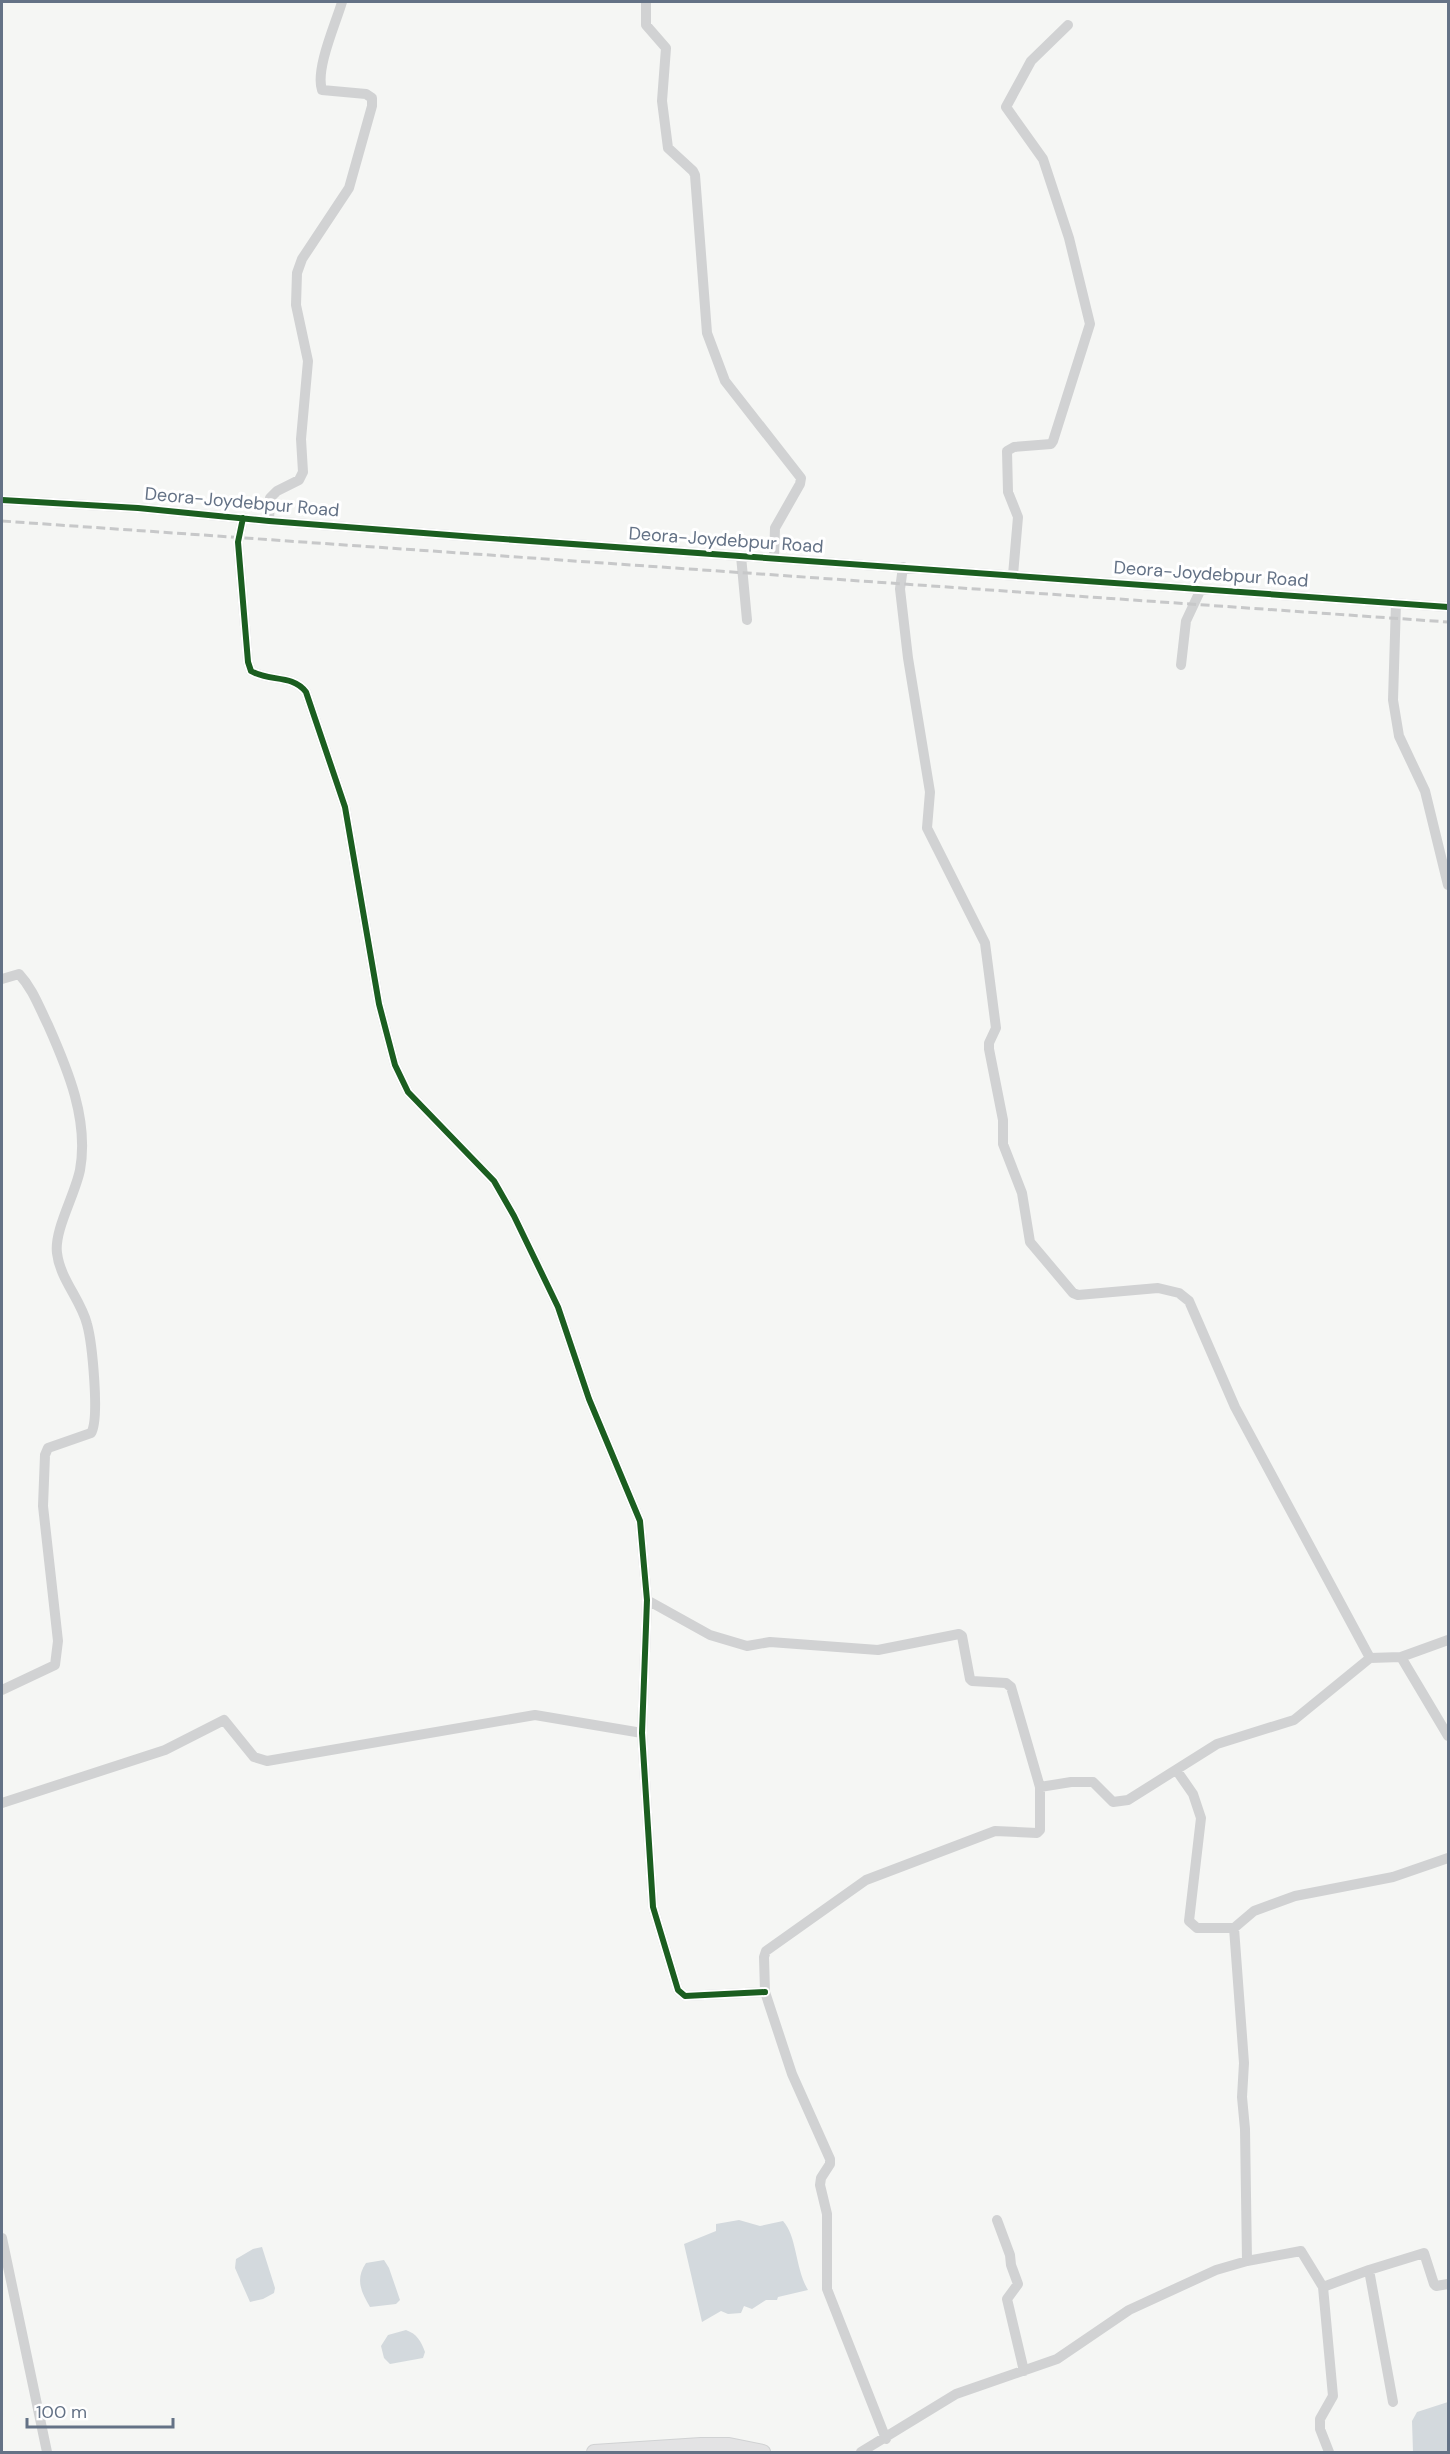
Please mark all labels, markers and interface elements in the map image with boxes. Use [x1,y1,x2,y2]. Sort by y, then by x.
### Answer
street label: Deora-Joydebpur Road [144,482,340,522]
street label: Deora-Joydebpur Road [628,521,824,559]
street label: Deora-Joydebpur Road [1113,555,1309,593]
scale bar [27,2391,172,2429]
text: 100 m [36,2400,87,2424]

